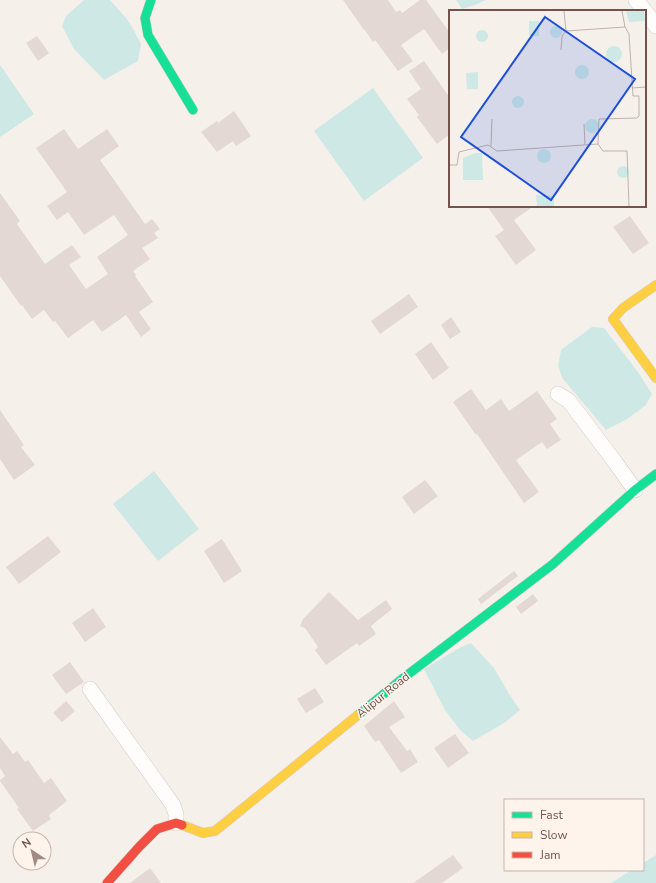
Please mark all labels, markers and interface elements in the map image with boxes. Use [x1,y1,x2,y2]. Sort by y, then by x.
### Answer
inset map [449,10,646,207]
street label: Alipur Road [353,669,413,721]
legend [504,799,644,871]
text: Fast [540,807,563,823]
text: Slow [540,827,568,843]
north arrow [12,831,52,871]
text: N [19,835,34,852]
text: Jam [539,847,561,863]

